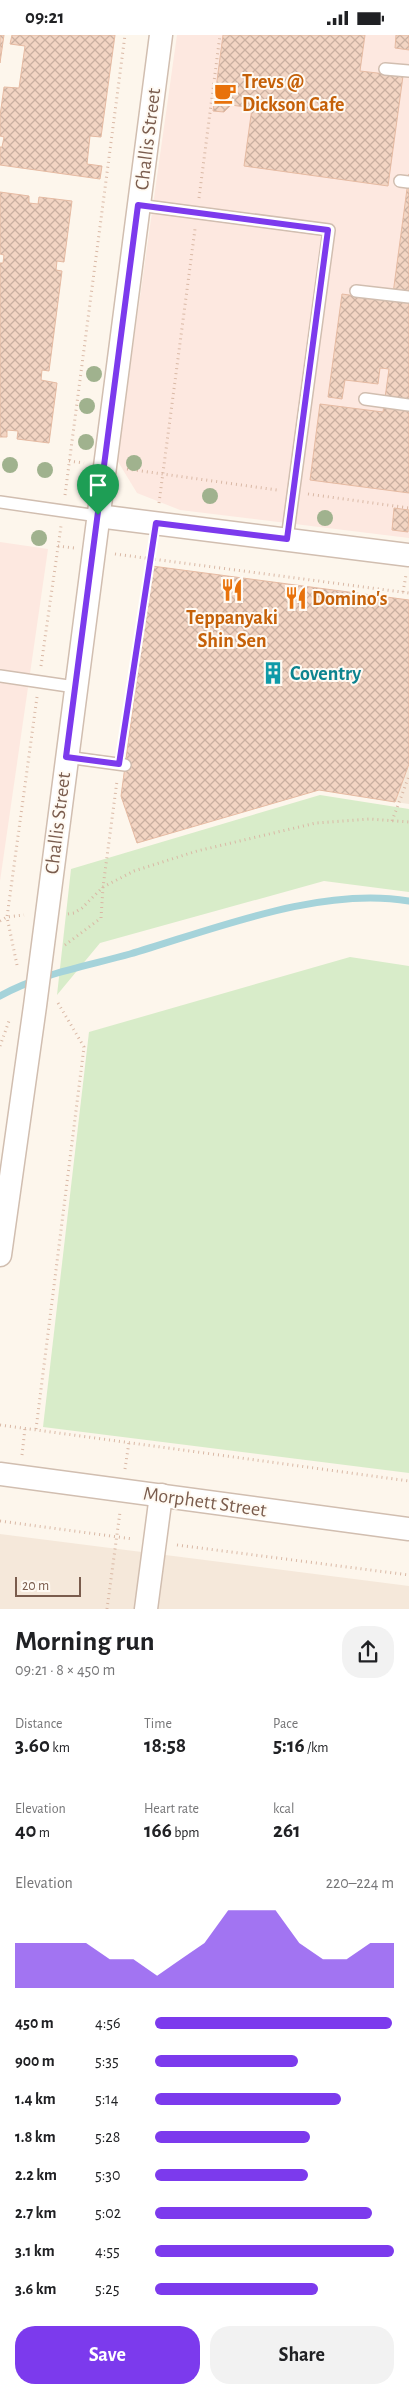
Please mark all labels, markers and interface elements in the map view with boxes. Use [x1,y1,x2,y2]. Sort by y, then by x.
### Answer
text: 09:21 [25,8,64,27]
place label: Trevs @ Dickson Cafe [242,72,344,115]
cafe icon: Trevs @ Dickson Cafe [212,80,238,106]
street label: Challis Street [132,86,164,191]
pin [77,464,119,515]
icon: arrive [84,471,112,499]
restaurant icon: Teppanyaki Shin Sen [219,577,245,603]
restaurant icon: Domino's [283,585,309,611]
place label: Domino's [312,589,388,609]
place label: Teppanyaki Shin Sen [186,608,278,651]
building icon: Coventry [260,660,286,686]
place label: Coventry [290,664,361,684]
street label: Challis Street [42,770,74,875]
street label: Morphett Street [142,1483,268,1521]
scale bar [15,1574,81,1597]
text: 20 m [22,1579,49,1593]
button: share [342,1626,394,1678]
text: Morning run [15,1628,155,1656]
text: 09:21 · 8 × 450 m [15,1662,115,1678]
text: Distance [15,1717,62,1731]
text: Time [144,1717,172,1731]
text: Pace [273,1717,298,1731]
text: 3.60 [15,1735,50,1756]
text: 18:58 [144,1735,186,1756]
text: 5:16 [273,1735,305,1756]
text: km [50,1741,70,1755]
text: /km [305,1741,329,1755]
text: Elevation [15,1802,66,1816]
text: Heart rate [144,1802,199,1816]
text: kcal [273,1802,294,1816]
text: 40 [15,1820,37,1841]
text: 166 [144,1820,172,1841]
text: 261 [273,1820,301,1841]
text: m [37,1826,50,1840]
text: bpm [172,1826,200,1840]
text: Elevation [15,1875,73,1891]
text: 220–224 m [326,1875,394,1891]
text: 450 m [15,2015,54,2031]
text: 4:56 [95,2015,121,2031]
text: 900 m [15,2053,55,2069]
text: 5:35 [95,2053,119,2069]
text: 1.4 km [15,2091,56,2107]
text: 5:14 [95,2091,119,2107]
text: 1.8 km [15,2129,56,2145]
text: 5:28 [95,2129,120,2145]
text: 2.2 km [15,2167,57,2183]
text: 5:30 [95,2167,120,2183]
text: 2.7 km [15,2205,56,2221]
text: 5:02 [95,2205,121,2221]
text: 3.1 km [15,2243,55,2259]
text: 4:55 [95,2243,120,2259]
text: 3.6 km [15,2281,57,2297]
text: 5:25 [95,2281,119,2297]
button: Save [15,2326,200,2384]
button: Share [210,2326,394,2384]

